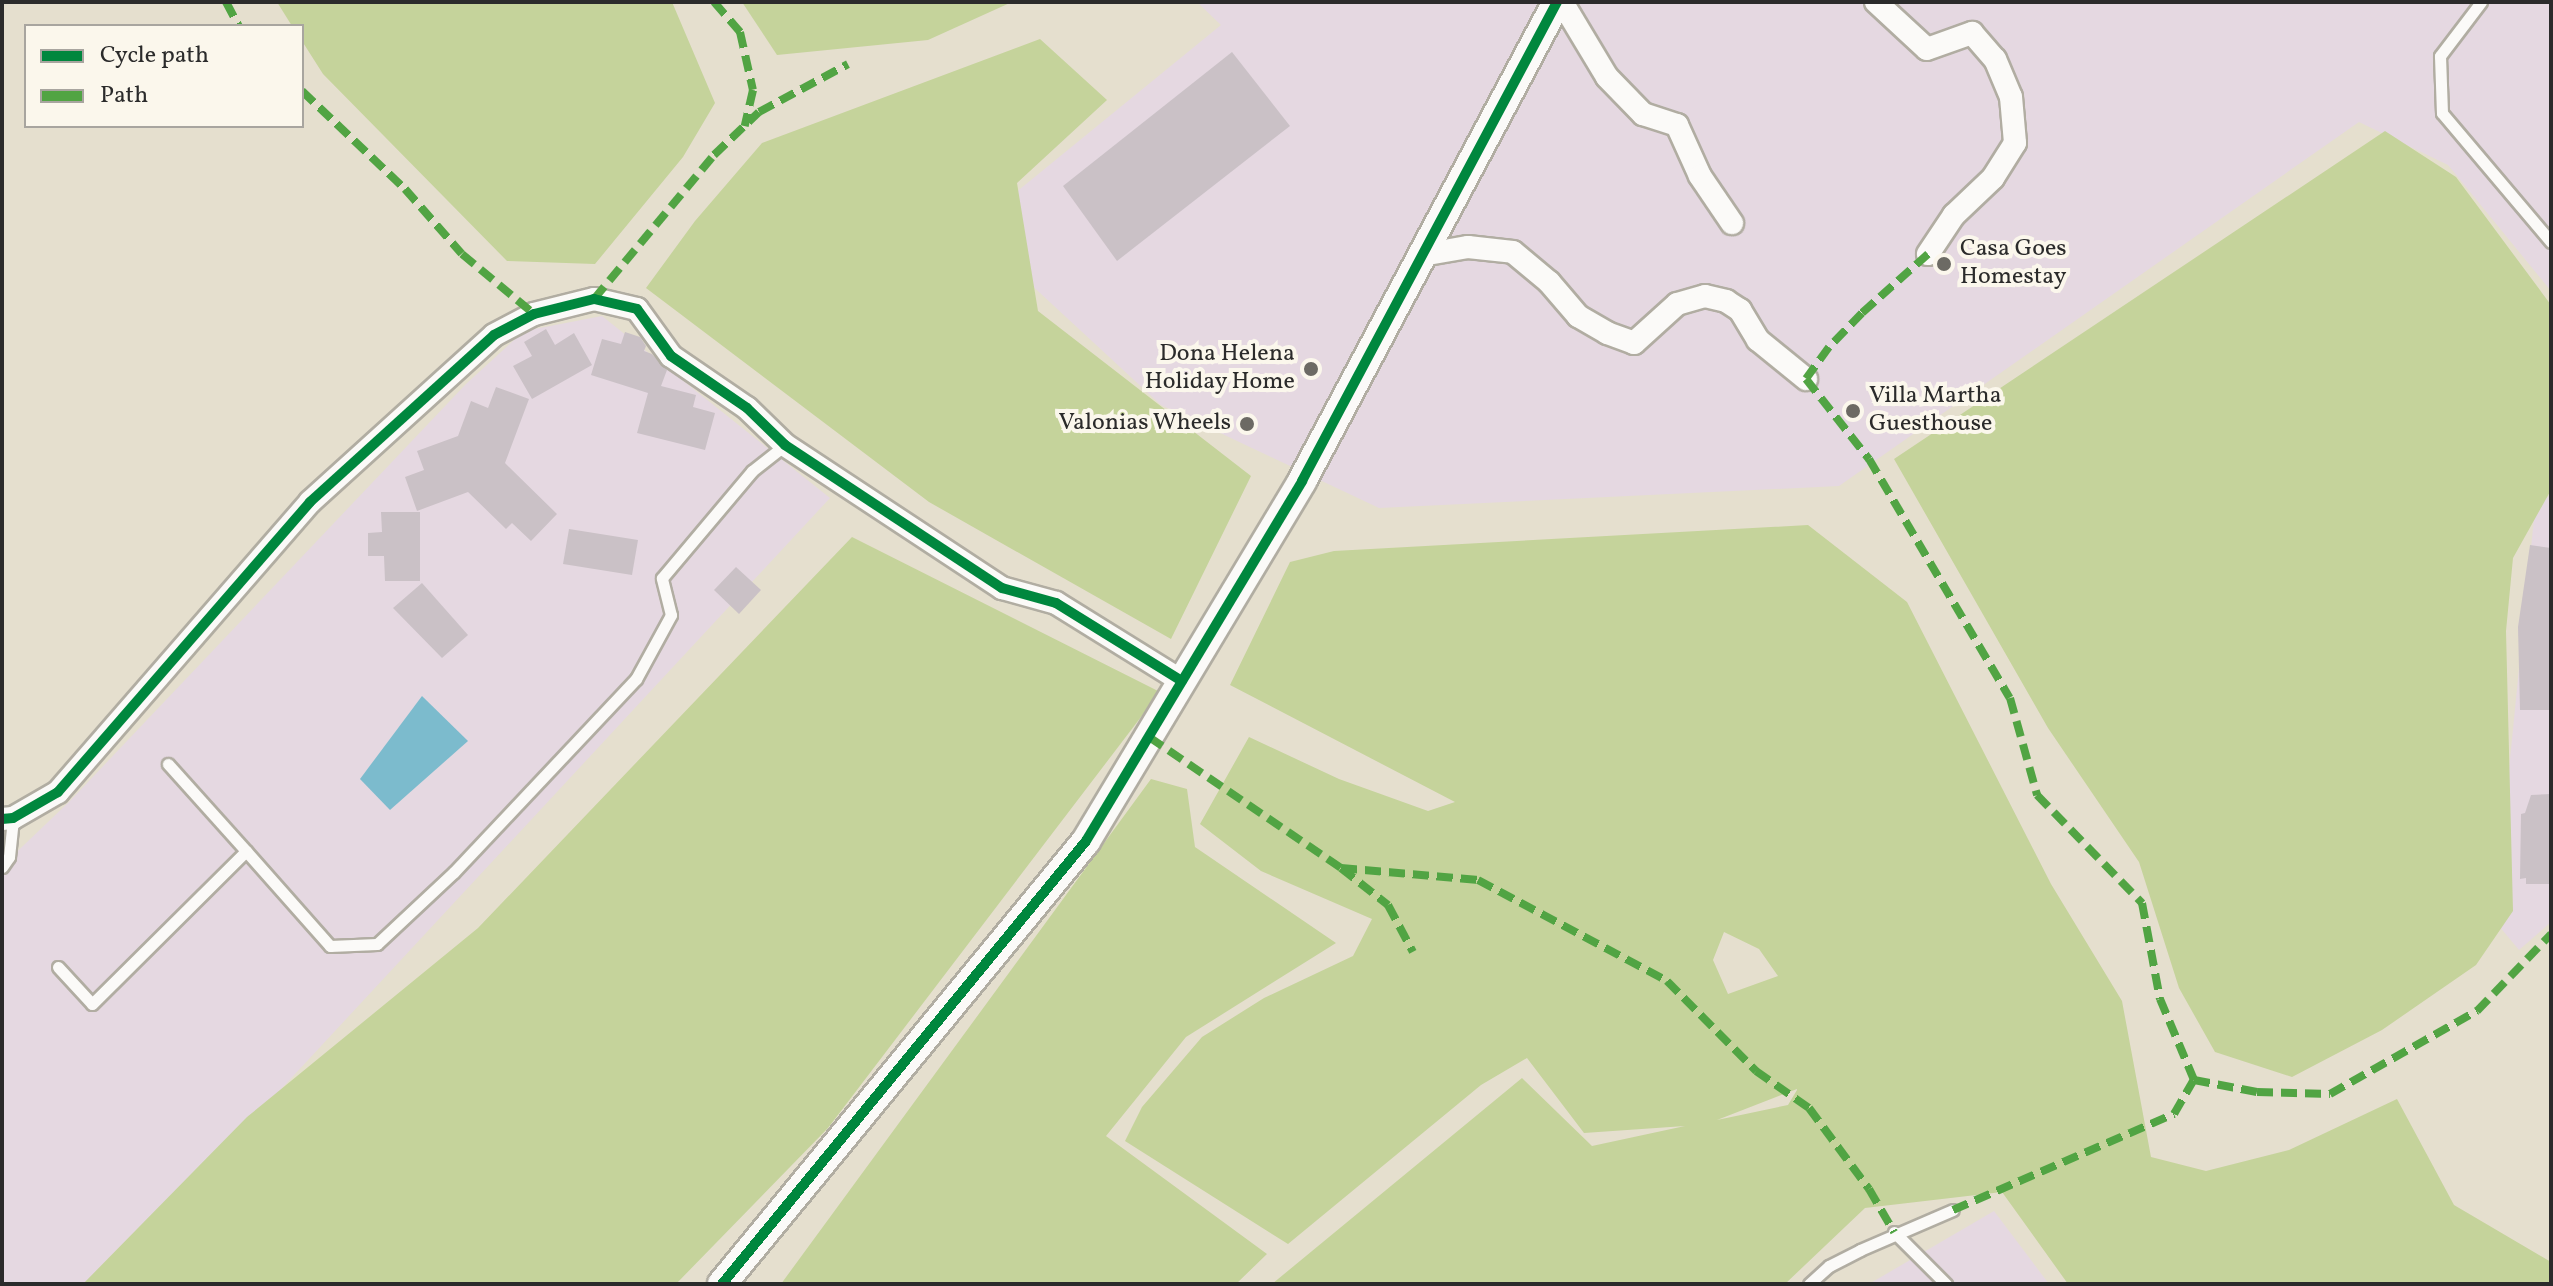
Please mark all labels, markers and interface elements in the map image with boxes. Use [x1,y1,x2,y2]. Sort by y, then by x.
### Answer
legend [24,24,304,128]
text: Cycle path [100,39,209,73]
text: Path [100,79,148,113]
place label: Casa Goes Homestay [1960,236,2067,292]
marker: Casa Goes Homestay [1935,255,1953,273]
place label: Dona Helena Holiday Home [1144,341,1295,397]
marker: Dona Helena Holiday Home [1302,360,1320,378]
place label: Villa Martha Guesthouse [1869,383,2002,439]
marker: Villa Martha Guesthouse [1844,402,1862,420]
place label: Valonias Wheels [1058,410,1231,438]
marker: Valonias Wheels [1238,415,1256,433]

